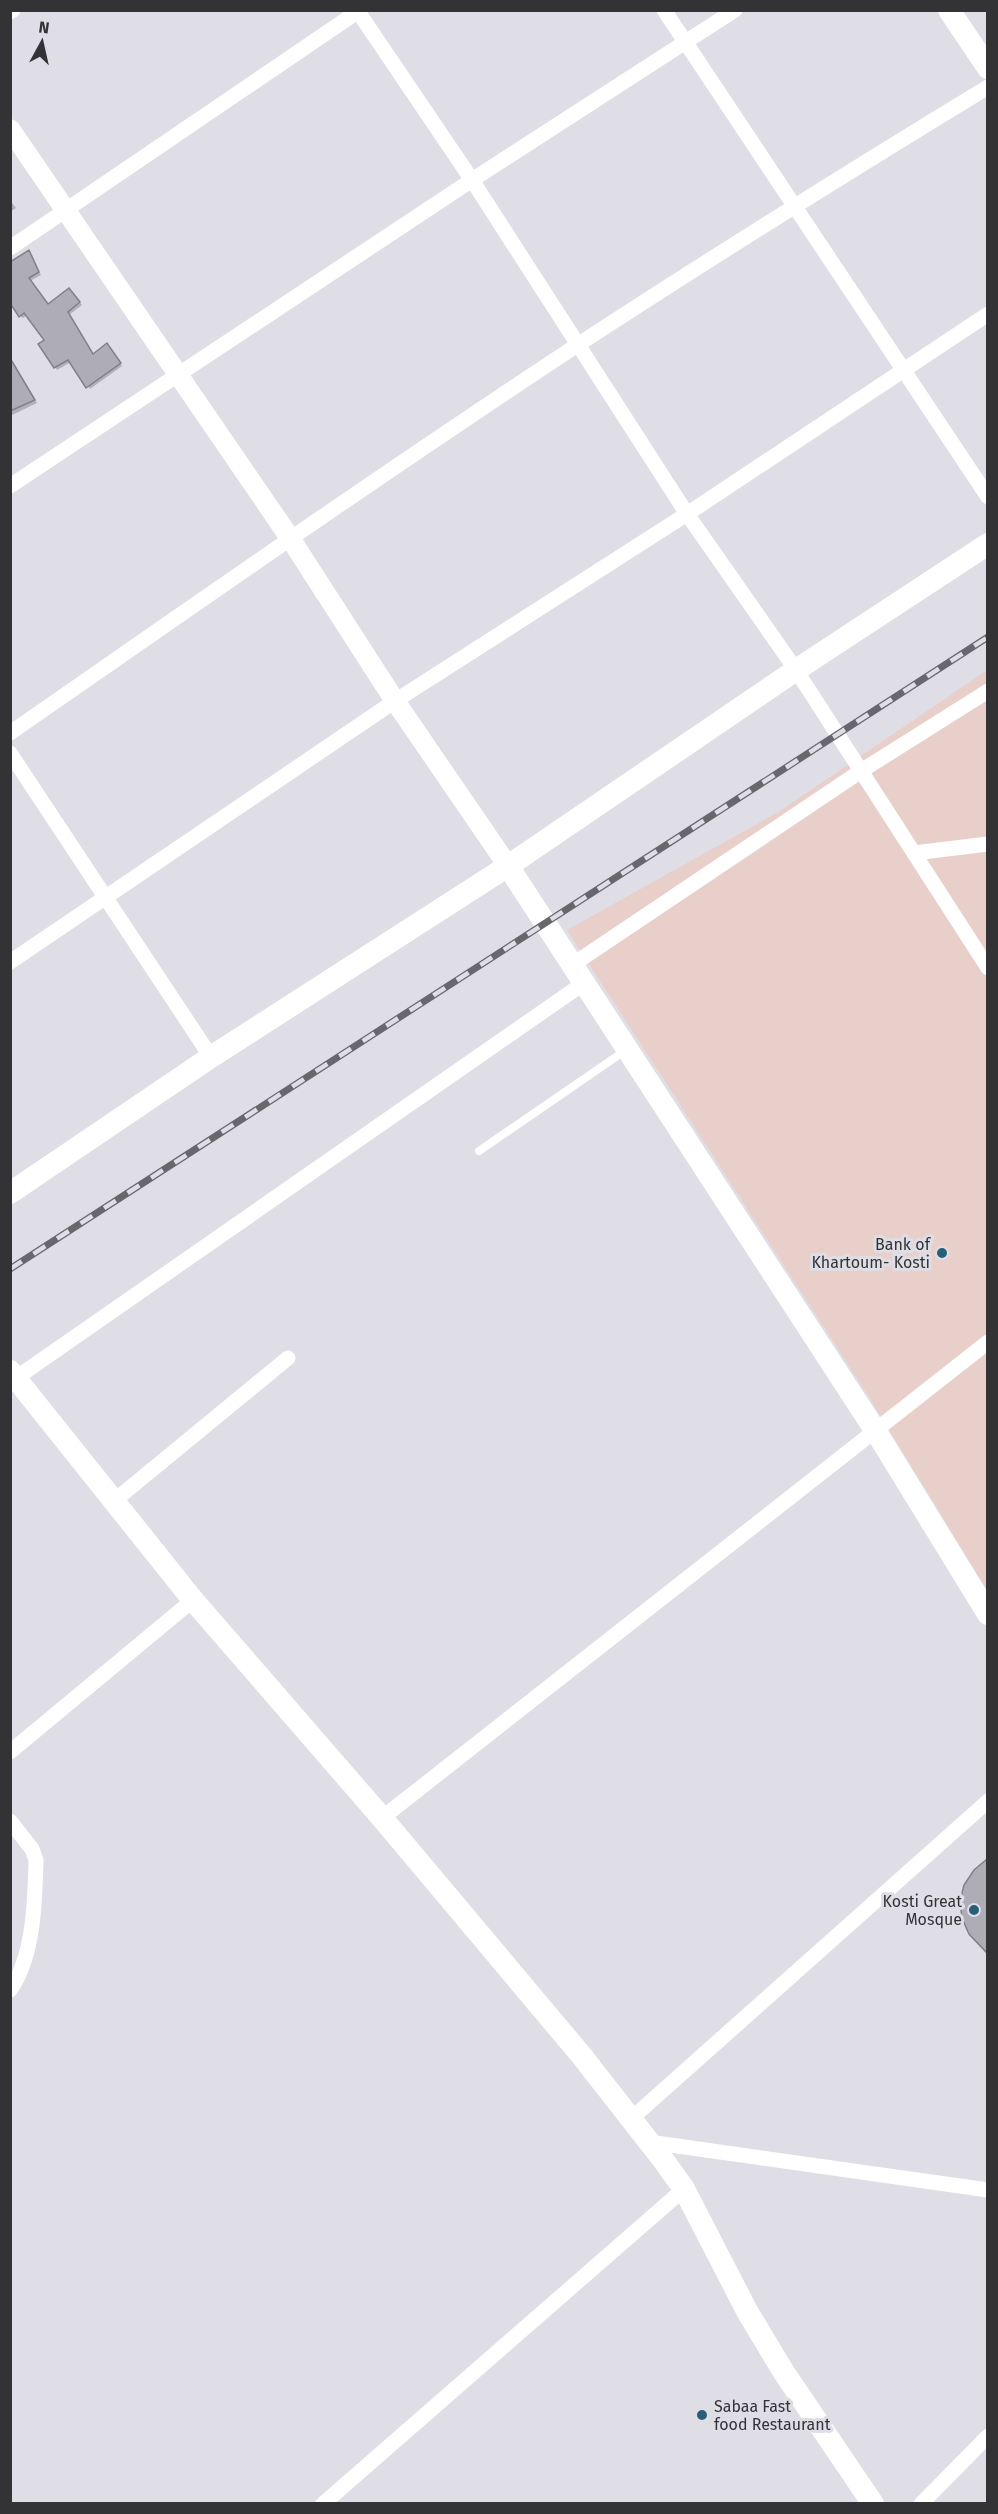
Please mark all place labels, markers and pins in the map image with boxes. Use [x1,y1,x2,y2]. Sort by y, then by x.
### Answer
place label: Bank of Khartoum- Kosti [811,1235,932,1272]
marker: Bank of Khartoum- Kosti [935,1246,949,1260]
place label: Kosti Great Mosque [883,1892,962,1929]
marker: Kosti Great Mosque [967,1903,981,1917]
place label: Sabaa Fast food Restaurant [714,2397,831,2434]
marker: Sabaa Fast food Restaurant [695,2408,709,2422]

